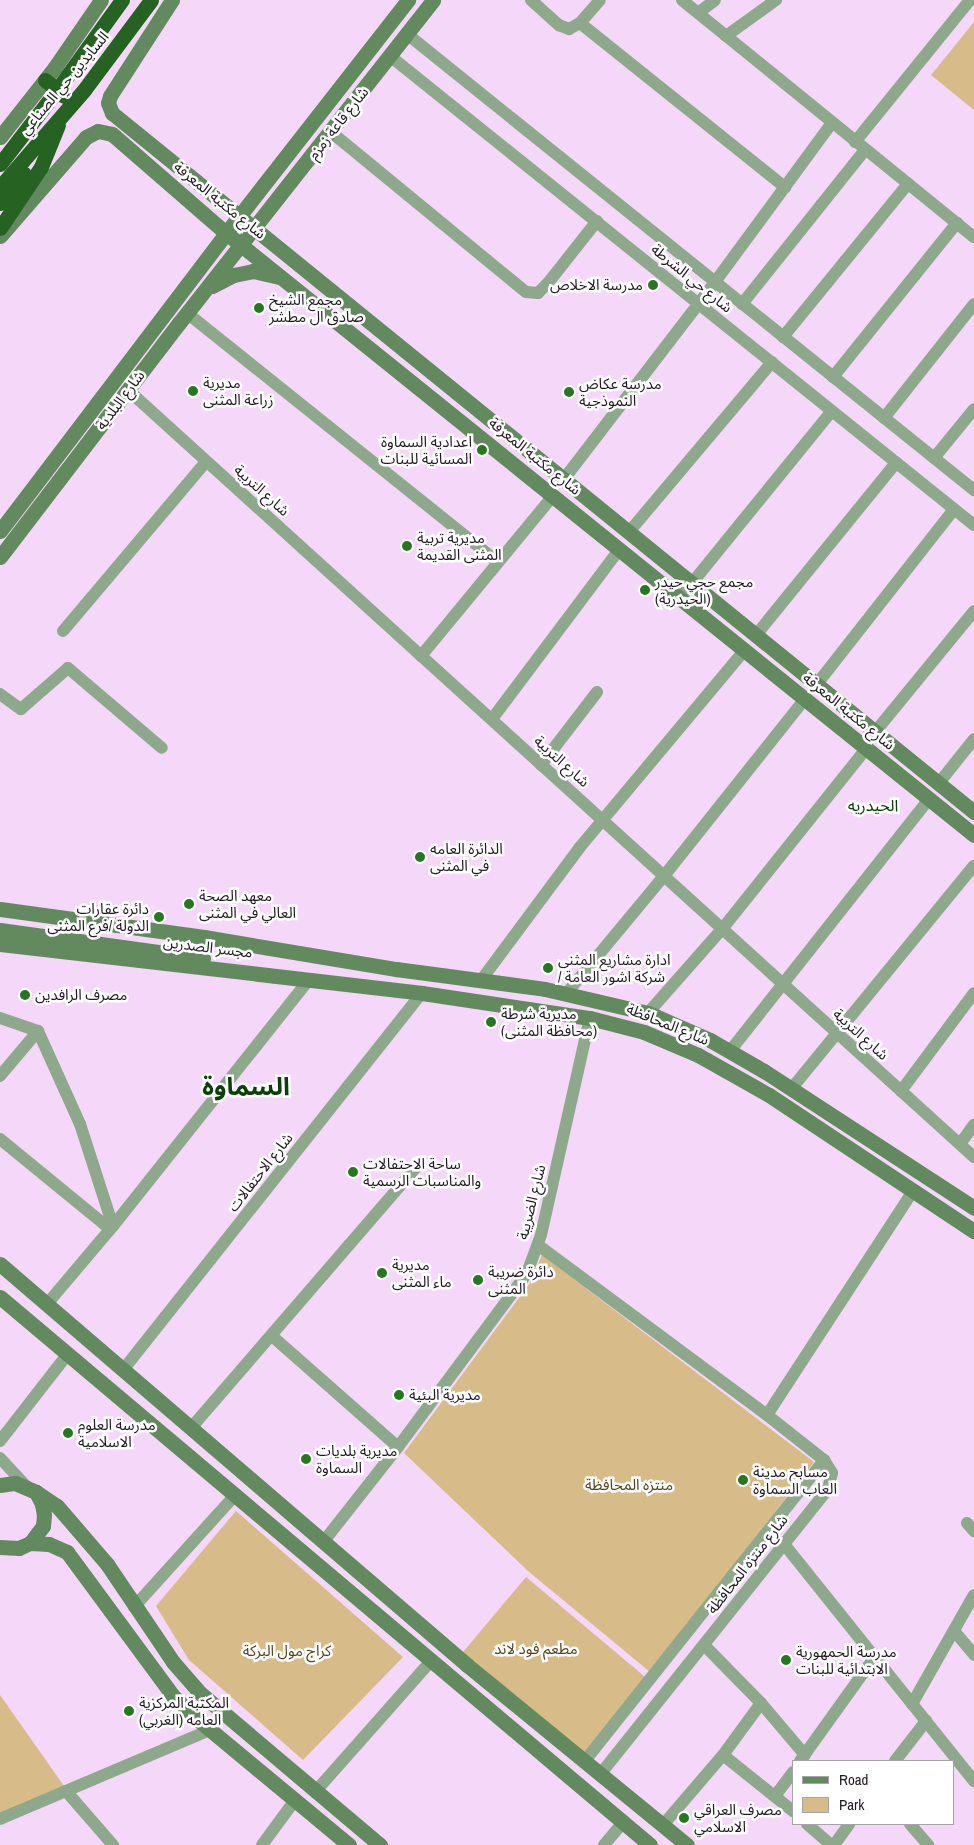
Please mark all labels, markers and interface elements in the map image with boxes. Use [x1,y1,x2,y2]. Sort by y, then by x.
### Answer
street label: السايدين حي الصناعي [16,28,112,138]
street label: شارع قاعة زمزم [304,83,372,163]
street label: شارع مكتبة المعرفة [170,157,270,243]
street label: شارع حي الشرطة [648,240,736,316]
place label: مدرسة الاخلاص [550,276,643,294]
marker: مدرسة الاخلاص [647,279,659,291]
place label: مجمع الشيخ صادق ال مطشر [269,290,364,325]
marker: مجمع الشيخ صادق ال مطشر [253,302,265,314]
street label: شارع البلدية [92,367,148,433]
place label: مديرية زراعة المثنى [203,373,273,408]
place label: مدرسة عكاض النموذجية [579,374,661,409]
marker: مديرية زراعة المثنى [187,385,199,397]
marker: مدرسة عكاض النموذجية [563,386,575,398]
street label: شارع مكتبة المعرفة [485,413,585,499]
place label: اعدادية السماوة المسائية للبنات [380,432,472,467]
marker: اعدادية السماوة المسائية للبنات [476,444,488,456]
street label: شارع التربية [231,461,293,519]
place label: مديرية تربية المثنى القديمة [417,528,502,563]
marker: مديرية تربية المثنى القديمة [401,540,413,552]
place label: مجمع حجي حيدر (الحيدرية) [655,572,753,607]
marker: مجمع حجي حيدر (الحيدرية) [639,584,651,596]
street label: شارع مكتبة المعرفة [799,668,899,754]
street label: شارع التربية [531,732,593,790]
district label: الحيدريه [848,795,898,815]
place label: الدائرة العامه في المثنى [430,839,503,874]
marker: الدائرة العامه في المثنى [414,851,426,863]
place label: معهد الصحة العالي في المثنى [199,886,296,921]
marker: معهد الصحة العالي في المثنى [183,898,195,910]
place label: دائرة عقارات الدولة /فرع المثنى [47,899,149,934]
marker: دائرة عقارات الدولة /فرع المثنى [153,911,165,923]
street label: مجسر الصدرين [162,933,254,961]
place label: ادارة مشاريع المثنى / شركة اشور العامة [558,950,671,985]
marker: ادارة مشاريع المثنى / شركة اشور العامة [542,962,554,974]
place label: مصرف الرافدين [35,986,127,1004]
marker: مصرف الرافدين [19,989,31,1001]
street label: شارع المحافظة [624,999,712,1049]
place label: مديرية شرطة (محافظة المثنى) [501,1004,597,1039]
street label: شارع التربية [830,1005,892,1063]
marker: مديرية شرطة (محافظة المثنى) [485,1016,497,1028]
district label: السماوة [202,1071,290,1101]
street label: شارع الاحتفالات [224,1129,296,1215]
place label: ساحة الاحتفالات والمناسبات الرسمية [363,1154,481,1189]
street label: شارع الضريبة [513,1163,549,1241]
marker: ساحة الاحتفالات والمناسبات الرسمية [347,1166,359,1178]
place label: مديرية ماء المثنى [392,1255,452,1290]
place label: دائرة ضريبة المثنى [488,1262,554,1297]
marker: مديرية ماء المثنى [376,1267,388,1279]
marker: دائرة ضريبة المثنى [472,1274,484,1286]
place label: مديرية البئية [409,1386,481,1404]
marker: مديرية البئية [393,1389,405,1401]
place label: مدرسة العلوم الاسلامية [78,1415,156,1450]
marker: مدرسة العلوم الاسلامية [62,1427,74,1439]
place label: مديرية بلديات السماوة [316,1441,397,1476]
marker: مديرية بلديات السماوة [300,1453,312,1465]
place label: مسابح مدينة العاب السماوة [753,1462,837,1497]
marker: مسابح مدينة العاب السماوة [737,1474,749,1486]
park label: منتزه المحافظة [585,1476,673,1494]
street label: شارع منتزه المحافظة [703,1511,791,1617]
park label: مطعم فود لاند [494,1640,578,1658]
park label: كراج مول البركة [243,1642,331,1660]
place label: مدرسة الحمهورية الابتدائية للبنات [796,1642,897,1677]
marker: مدرسة الحمهورية الابتدائية للبنات [780,1654,792,1666]
place label: المكتبة المركزية العامه (الغربي) [139,1693,229,1728]
marker: المكتبة المركزية العامه (الغربي) [123,1705,135,1717]
legend [792,1760,954,1825]
text: Road [839,1769,868,1790]
text: Park [839,1794,864,1815]
place label: مصرف العراقي الاسلامي [694,1800,782,1835]
marker: مصرف العراقي الاسلامي [678,1812,690,1824]

